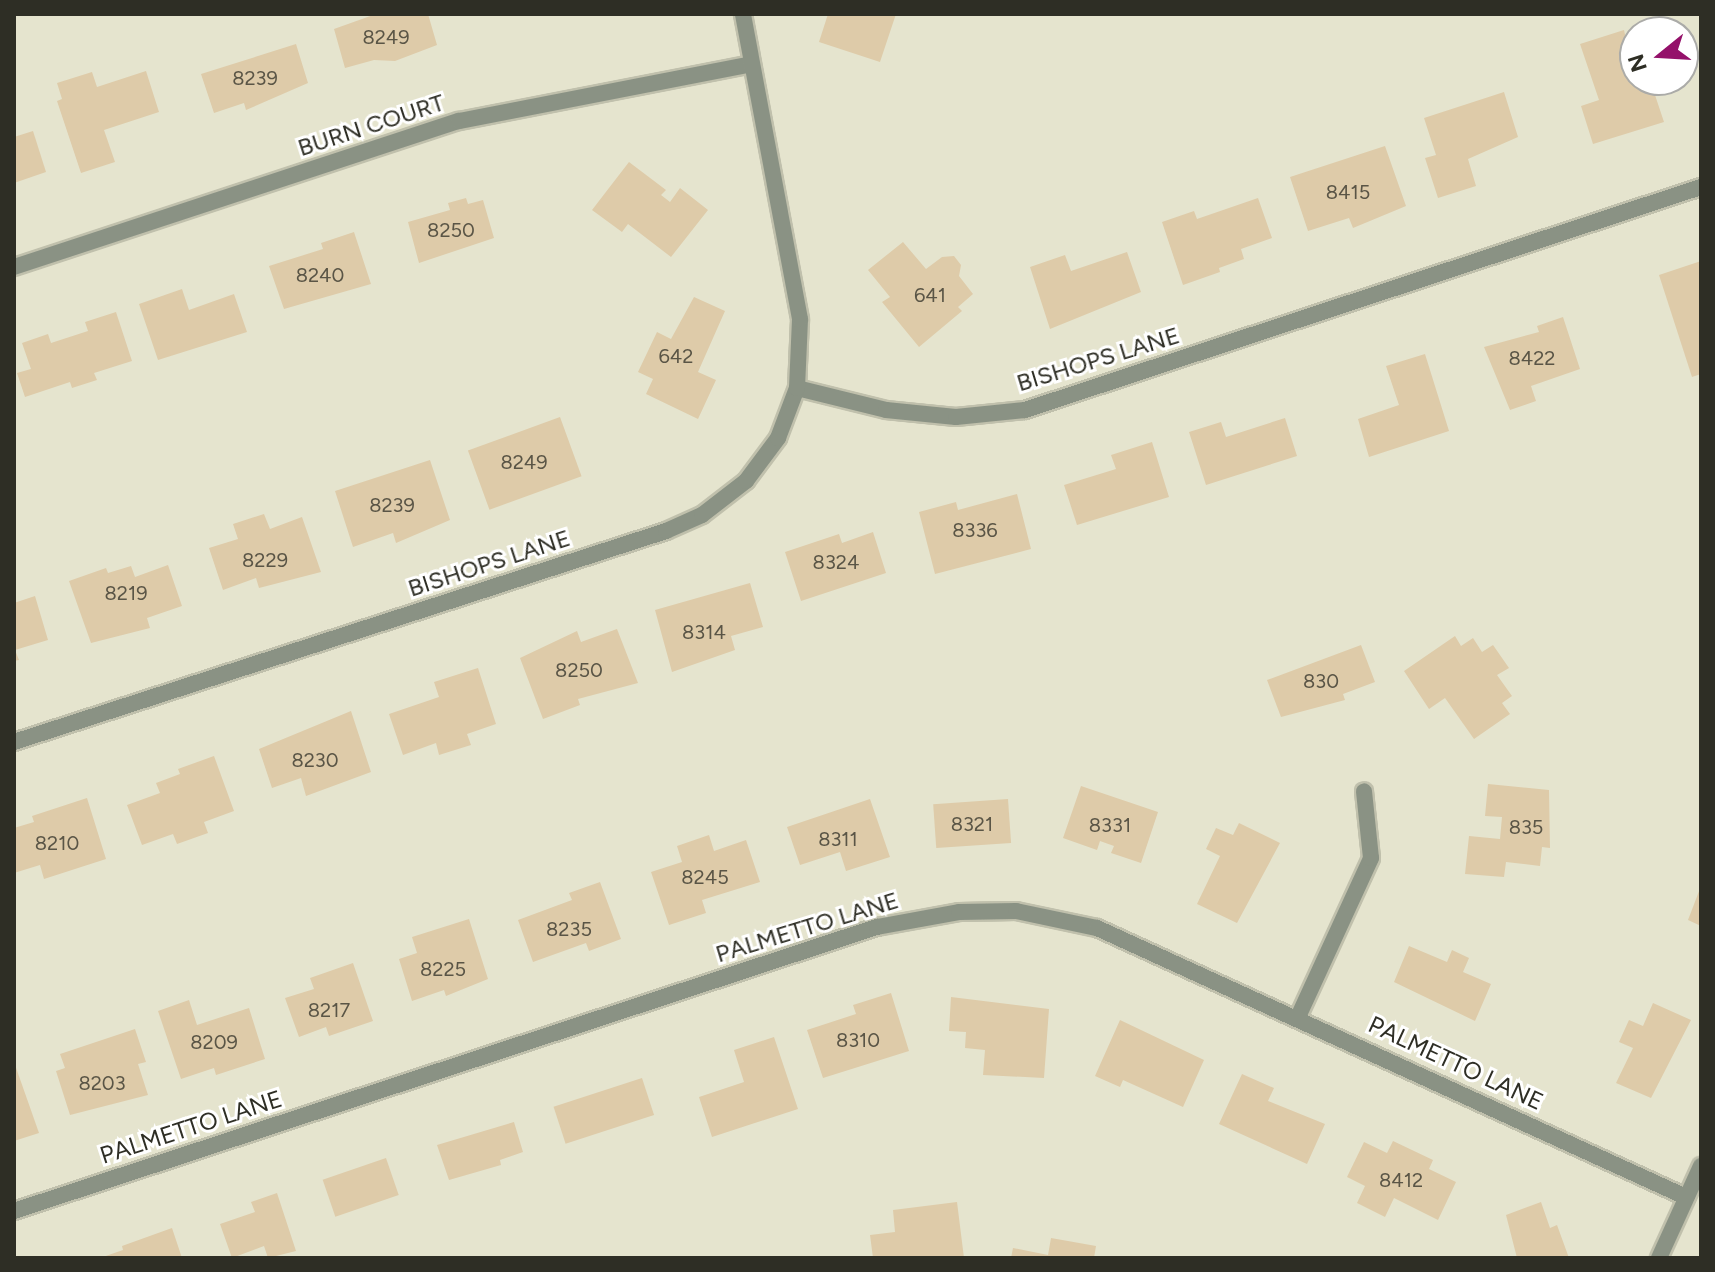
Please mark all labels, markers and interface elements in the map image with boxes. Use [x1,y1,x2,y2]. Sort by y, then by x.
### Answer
north arrow [1619,16,1699,96]
house number: 8249 [362,25,410,49]
text: N [1622,51,1653,75]
house number: 8239 [232,66,278,90]
street label: BURN COURT [294,88,448,162]
house number: 8415 [1326,180,1370,204]
house number: 8250 [427,218,475,242]
house number: 8240 [296,263,344,287]
house number: 641 [914,283,946,307]
street label: BISHOPS LANE [1013,321,1183,397]
house number: 642 [659,344,693,368]
house number: 8422 [1508,346,1556,370]
house number: 8249 [500,450,548,474]
house number: 8239 [369,493,415,517]
house number: 8336 [952,518,998,542]
street label: BISHOPS LANE [404,523,574,603]
house number: 8229 [242,548,288,572]
house number: 8324 [813,550,859,574]
house number: 8219 [104,581,148,605]
house number: 8314 [682,620,726,644]
house number: 8250 [555,658,603,682]
house number: 830 [1303,669,1339,693]
house number: 8230 [291,748,339,772]
house number: 8321 [951,812,993,836]
house number: 8331 [1089,813,1131,837]
house number: 835 [1509,815,1543,839]
house number: 8311 [818,827,858,851]
house number: 8210 [35,831,79,855]
house number: 8245 [681,865,729,889]
street label: PALMETTO LANE [712,885,902,969]
house number: 8235 [546,917,592,941]
house number: 8225 [420,957,466,981]
house number: 8217 [308,998,350,1022]
street label: PALMETTO LANE [1364,1010,1548,1116]
house number: 8310 [836,1028,880,1052]
house number: 8209 [190,1030,238,1054]
house number: 8203 [78,1071,126,1095]
street label: PALMETTO LANE [96,1084,286,1170]
house number: 8412 [1379,1168,1423,1192]

